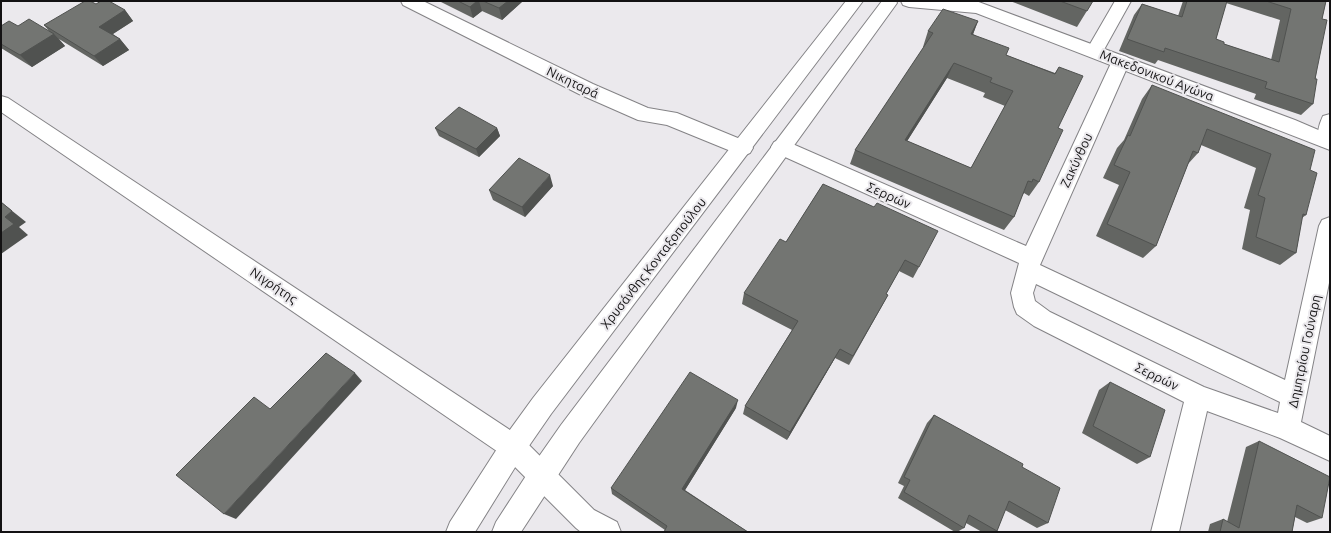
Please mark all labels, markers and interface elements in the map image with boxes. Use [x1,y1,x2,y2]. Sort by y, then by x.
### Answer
street label: Μακεδονικού Αγώνα [1098,47,1216,103]
street label: Νικηταρά [545,63,601,101]
street label: Ζακύνθου [1057,131,1095,189]
street label: Σερρών [865,179,914,211]
street label: Χρυσάνθης Κονταξοπούλου [598,195,709,332]
street label: Νιγρήτης [247,264,300,307]
street label: Δημητρίου Γούναρη [1285,293,1323,409]
street label: Σερρών [1133,360,1182,393]

